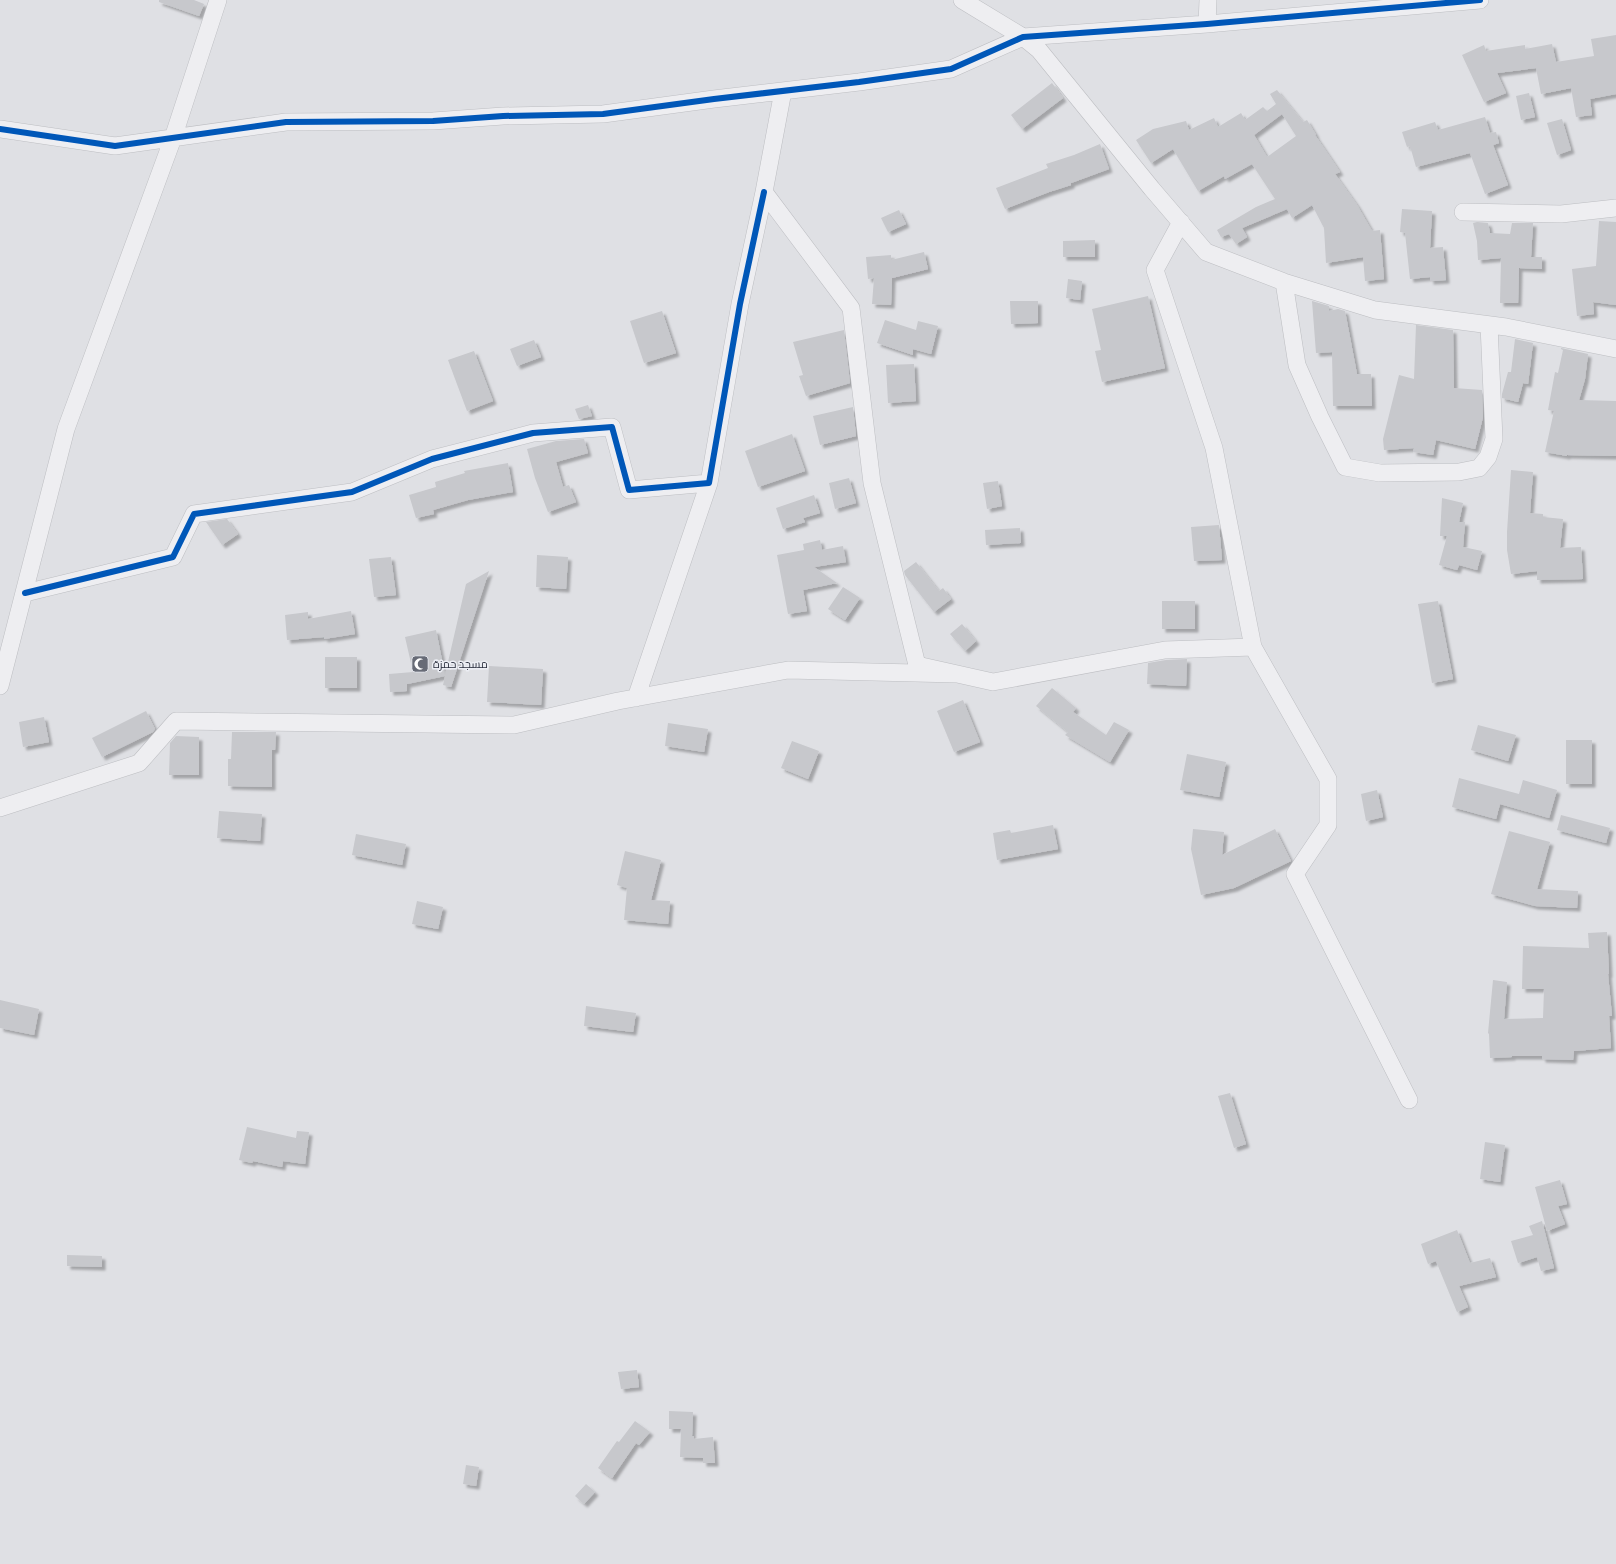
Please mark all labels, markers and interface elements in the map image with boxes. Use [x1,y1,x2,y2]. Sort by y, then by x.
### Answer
mosque icon: مسجد حمزة [410,654,430,674]
place label: مسجد حمزة [433,658,488,671]

